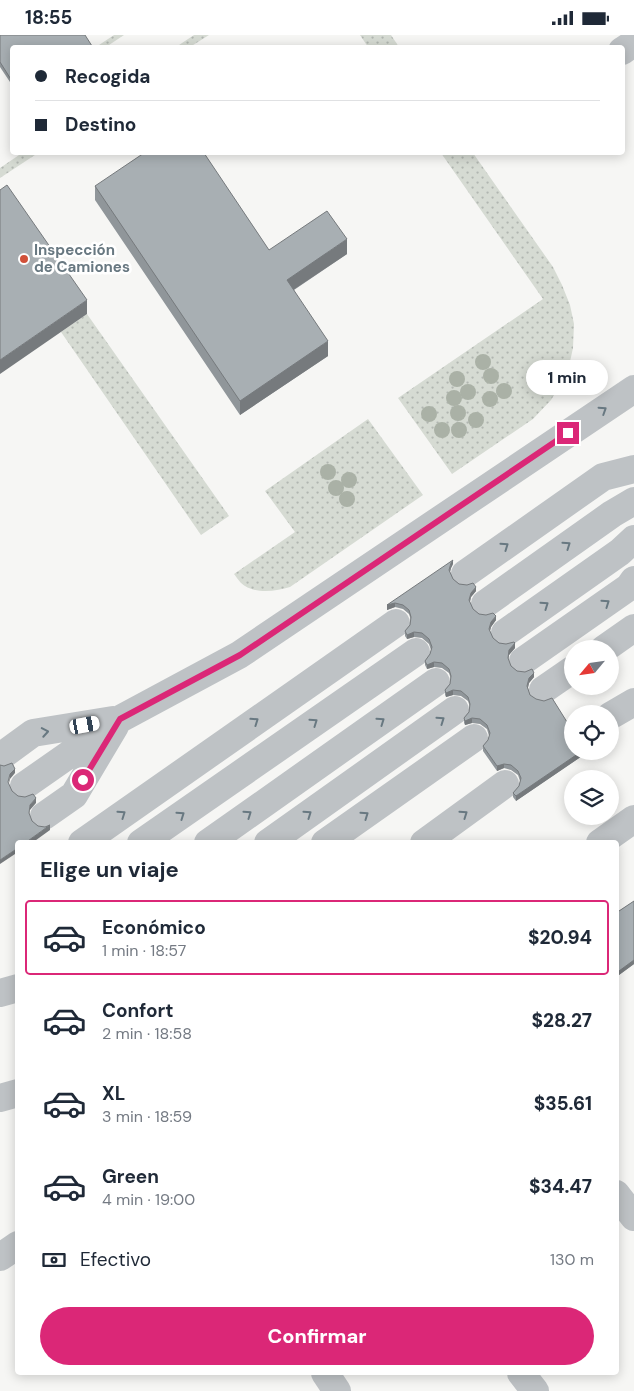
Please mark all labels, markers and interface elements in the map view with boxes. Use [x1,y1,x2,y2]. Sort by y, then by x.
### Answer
text: 18:55 [25,5,72,30]
text: Recogida [65,64,150,89]
text: Destino [65,112,136,137]
place label: Inspección de Camiones [34,240,130,277]
marker: Inspección de Camiones [18,253,30,265]
callout: 1 min [527,361,609,395]
text: 1 min [547,367,587,388]
one-way arrow [597,407,606,416]
route end [557,422,579,444]
one-way arrow [562,542,571,551]
one-way arrow [499,543,509,552]
one-way arrow [600,600,610,609]
one-way arrow [539,602,548,611]
north arrow [564,640,619,695]
map controls [564,640,619,825]
button: locate [564,705,619,760]
car [68,715,101,735]
one-way arrow [435,717,444,726]
one-way arrow [249,718,259,727]
one-way arrow [375,718,384,727]
one-way arrow [308,719,318,728]
one-way arrow [40,727,49,737]
route start [72,769,94,791]
button: layers [564,770,619,825]
one-way arrow [116,811,126,820]
one-way arrow [242,811,251,820]
one-way arrow [302,811,312,820]
one-way arrow [458,811,468,820]
one-way arrow [175,812,184,821]
one-way arrow [359,812,369,821]
text: Elige un viaje [40,855,179,884]
icon: car [42,915,87,960]
text: Económico [102,915,206,940]
text: $20.94 [528,925,592,950]
text: 1 min · 18:57 [102,940,186,961]
icon: car [42,998,87,1043]
text: Confort [102,998,174,1023]
text: $28.27 [532,1008,592,1033]
text: 2 min · 18:58 [102,1023,192,1044]
icon: car [42,1081,87,1126]
text: XL [102,1081,125,1106]
text: $35.61 [534,1091,592,1116]
text: 3 min · 18:59 [102,1106,192,1127]
icon: car [42,1164,87,1209]
text: Green [102,1164,159,1189]
text: $34.47 [529,1174,592,1199]
text: 4 min · 19:00 [102,1189,195,1210]
icon: cash [40,1246,68,1274]
text: Efectivo [80,1247,151,1272]
text: 130 m [550,1249,594,1270]
button: Confirmar [40,1307,594,1365]

